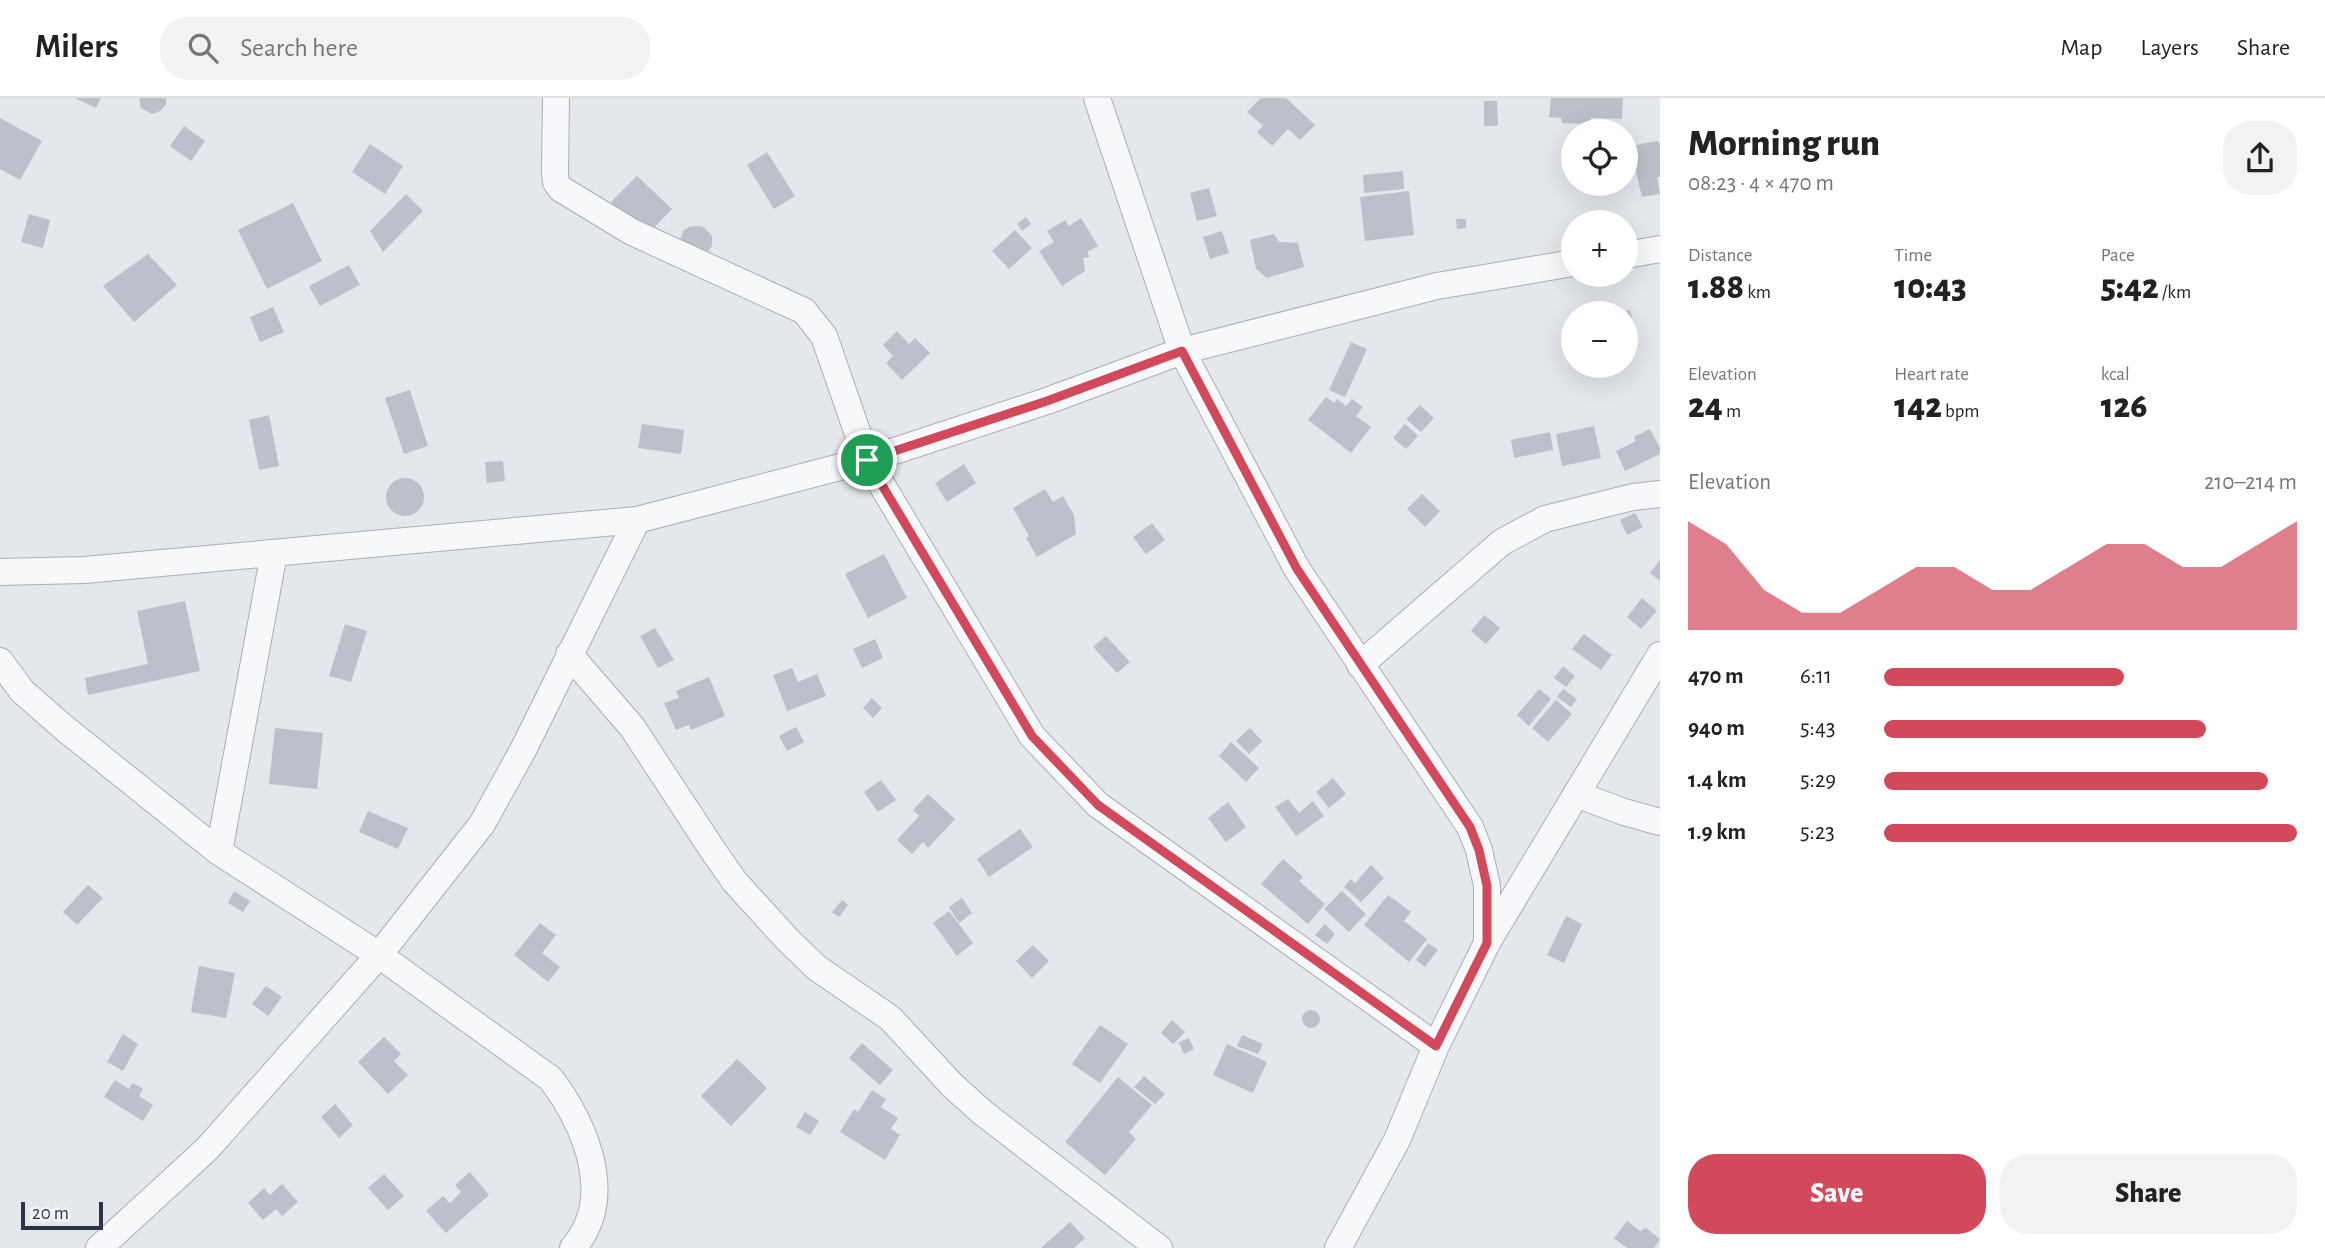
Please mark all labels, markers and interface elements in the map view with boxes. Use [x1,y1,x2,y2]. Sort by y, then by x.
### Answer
search box [160,17,650,80]
icon: search [184,29,222,67]
text: Milers [35,31,118,64]
text: Search here [240,35,358,61]
text: Map [2060,36,2102,60]
text: Layers [2140,36,2199,60]
text: Share [2237,36,2290,60]
map controls [1561,119,1638,378]
button: locate [1561,119,1638,196]
button: share [2223,121,2297,195]
text: Morning run [1688,125,1880,163]
text: 08:23 · 4 × 470 m [1688,172,1834,195]
button: + [1561,210,1638,287]
text: Distance [1688,246,1752,265]
text: Time [1894,246,1932,265]
text: Pace [2101,246,2135,265]
text: 1.88 [1688,270,1744,305]
text: 10:43 [1894,270,1967,305]
text: 5:42 [2101,270,2159,305]
text: km [1744,283,1771,302]
text: /km [2159,283,2191,302]
button: − [1561,301,1638,378]
text: Elevation [1688,365,1757,384]
text: Heart rate [1894,365,1969,384]
text: kcal [2101,365,2130,384]
text: 24 [1688,389,1723,424]
text: 142 [1894,389,1942,424]
text: 126 [2101,389,2147,424]
text: m [1723,402,1741,421]
text: bpm [1942,402,1980,421]
pin [837,430,897,490]
icon: arrive [848,441,886,479]
text: Elevation [1688,471,1771,494]
text: 210–214 m [2204,471,2297,494]
text: 470 m [1688,665,1744,688]
text: 6:11 [1800,665,1832,688]
text: 940 m [1688,717,1745,740]
text: 5:43 [1800,717,1835,740]
text: 1.4 km [1688,769,1747,792]
text: 5:29 [1800,769,1836,792]
text: 1.9 km [1688,821,1746,844]
text: 5:23 [1800,821,1835,844]
button: Save [1688,1154,1986,1234]
button: Share [2000,1154,2297,1234]
scale bar [21,1199,103,1231]
text: 20 m [32,1204,69,1223]

